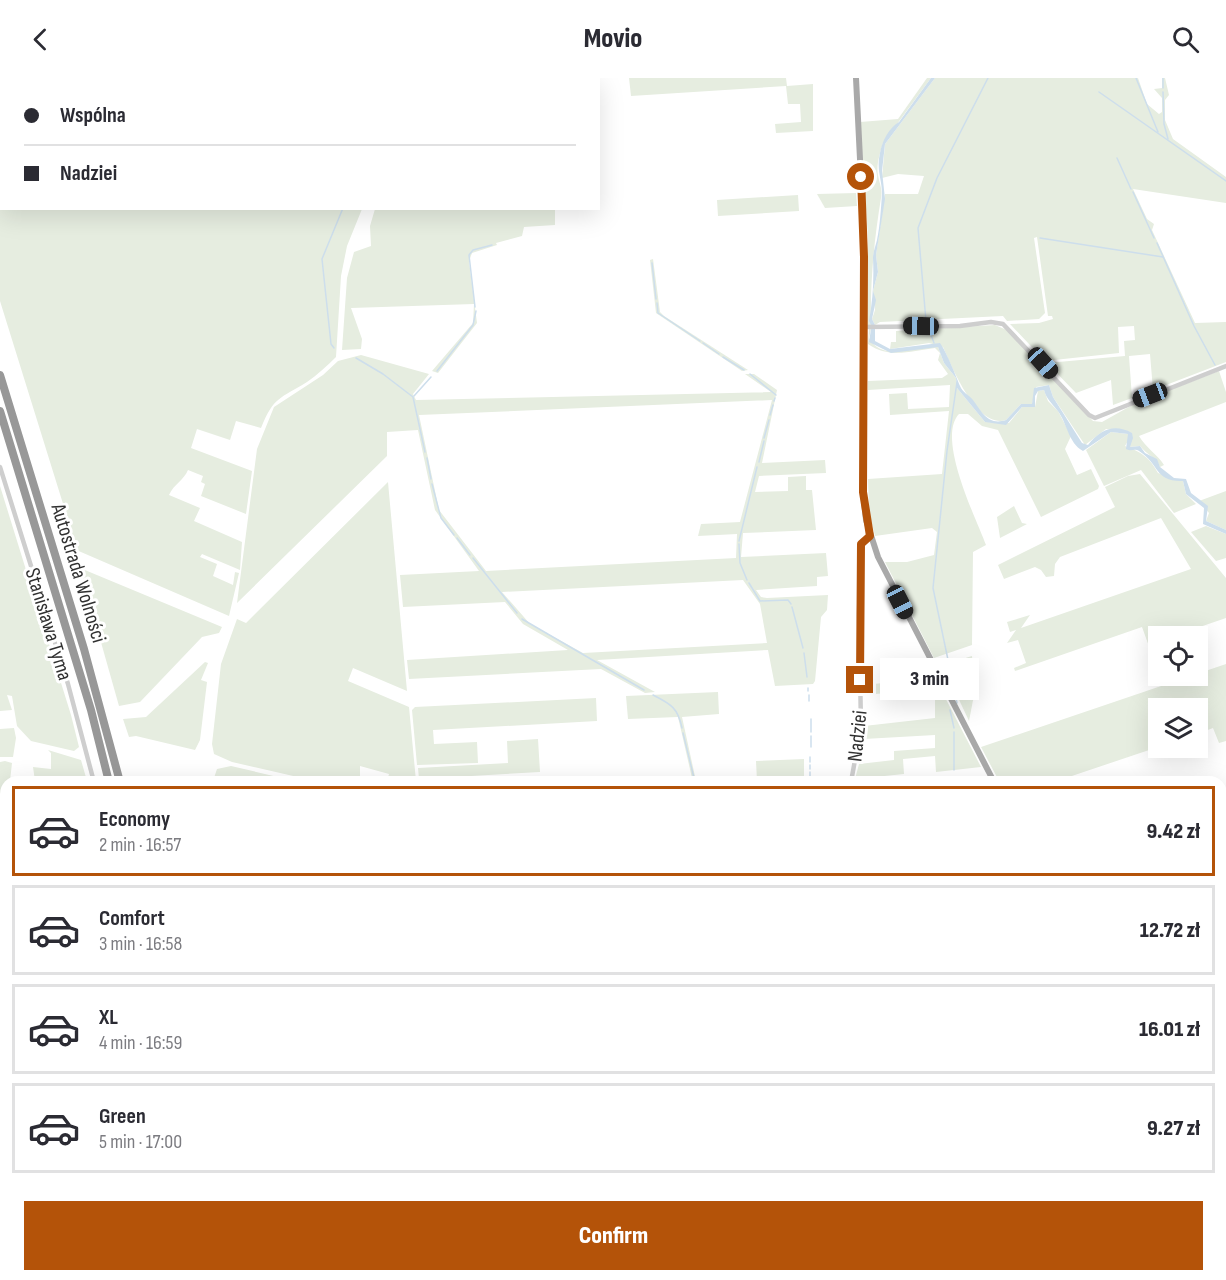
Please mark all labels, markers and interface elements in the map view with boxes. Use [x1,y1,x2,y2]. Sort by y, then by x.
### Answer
icon: back [24,23,57,56]
text: Movio [584,23,642,55]
icon: search [1169,23,1202,56]
text: Wspólna [60,102,126,129]
text: Nadziei [60,160,117,187]
route start [847,163,874,190]
car [903,317,939,335]
car [1024,344,1062,382]
car [1130,380,1170,410]
street label: Autostrada Wolności [45,500,112,646]
street label: Stanisława Tyma [20,565,77,683]
car [884,582,916,622]
map controls [1148,626,1208,758]
button: locate [1148,626,1208,686]
callout: 3 min [881,659,980,701]
route end [846,666,873,693]
text: 3 min [910,667,949,691]
button: layers [1148,698,1208,758]
street label: Nadziei [842,709,873,763]
icon: car [27,804,81,858]
text: Economy [99,806,170,833]
text: 9.42 zł [1146,818,1200,845]
text: 2 min · 16:57 [99,833,181,857]
icon: car [27,903,81,957]
text: Comfort [99,905,165,932]
text: 12.72 zł [1140,917,1200,944]
text: 3 min · 16:58 [99,932,182,956]
icon: car [27,1002,81,1056]
text: XL [99,1004,118,1031]
text: 16.01 zł [1139,1016,1200,1043]
text: 4 min · 16:59 [99,1031,182,1055]
icon: car [27,1101,81,1155]
text: Green [99,1103,146,1130]
text: 9.27 zł [1147,1115,1200,1142]
text: 5 min · 17:00 [99,1130,182,1154]
button: Confirm [24,1201,1203,1270]

